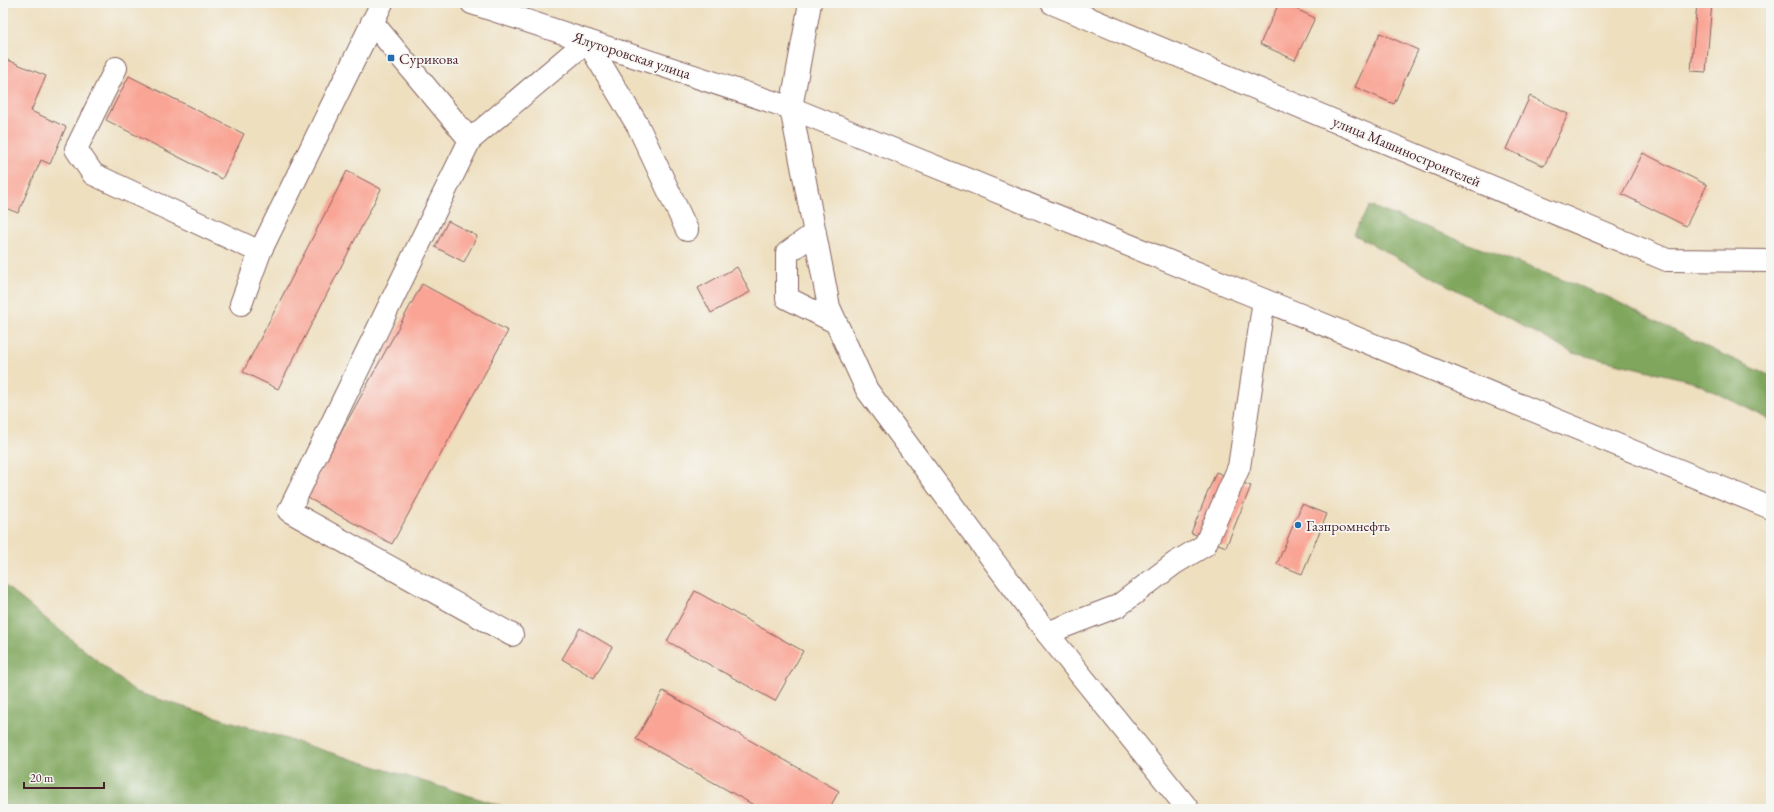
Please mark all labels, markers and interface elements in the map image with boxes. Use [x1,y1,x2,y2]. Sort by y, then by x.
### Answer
street label: Ялуторовская улица [570,27,693,83]
place label: Сурикова [399,49,459,68]
marker: Сурикова [386,53,396,63]
street label: улица Машиностроителей [1330,111,1484,191]
place label: Газпромнефть [1306,516,1390,535]
marker: Газпромнефть [1293,520,1303,530]
scale bar [24,764,104,790]
text: 20 m [30,770,54,786]

